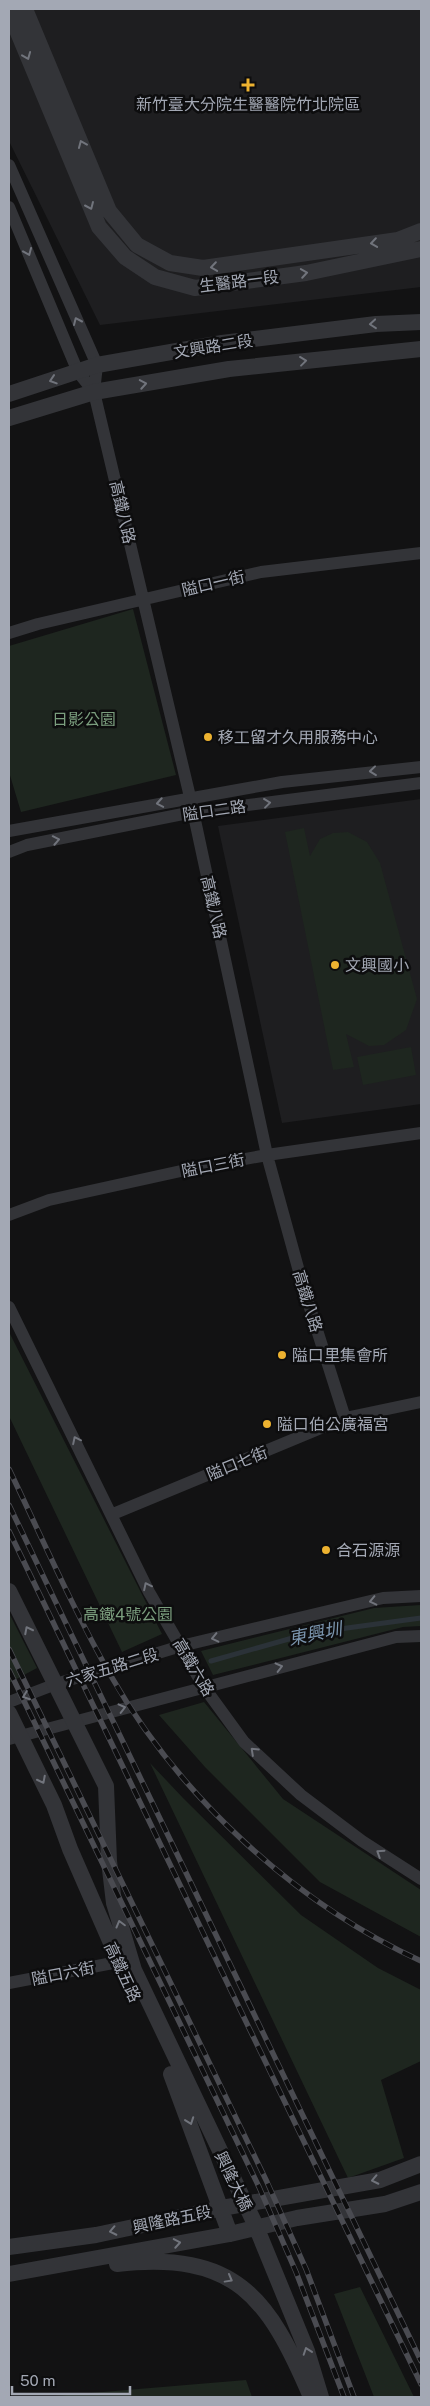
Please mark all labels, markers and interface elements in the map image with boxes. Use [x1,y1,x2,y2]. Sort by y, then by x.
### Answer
one-way arrow [21,51,32,60]
marker: 新竹臺大分院生醫醫院竹北院區 [241,78,255,92]
place label: 新竹臺大分院生醫醫院竹北院區 [136,95,360,114]
one-way arrow [77,141,87,149]
one-way arrow [83,201,94,210]
one-way arrow [370,238,379,248]
one-way arrow [21,247,32,256]
one-way arrow [209,261,217,272]
street label: 生醫路一段 [198,267,280,296]
one-way arrow [300,268,309,278]
one-way arrow [73,317,84,326]
one-way arrow [368,319,376,330]
street label: 文興路二段 [172,331,254,362]
one-way arrow [299,356,308,366]
one-way arrow [49,374,58,384]
one-way arrow [138,380,147,390]
street label: 高鐵八路 [106,479,139,545]
street label: 隘口一街 [180,567,246,600]
park label: 日影公園 [52,710,116,729]
place label: 移工留才久用服務中心 [218,728,378,747]
marker: 移工留才久用服務中心 [202,731,214,743]
one-way arrow [368,765,376,776]
one-way arrow [156,797,165,807]
street label: 隘口二路 [181,797,247,824]
one-way arrow [263,798,272,808]
one-way arrow [51,835,60,846]
street label: 高鐵八路 [197,874,230,940]
place label: 文興國小 [345,956,409,975]
marker: 文興國小 [329,959,341,971]
street label: 隘口三街 [180,1150,246,1181]
street label: 高鐵八路 [289,1268,326,1335]
place label: 隘口里集會所 [292,1346,388,1365]
marker: 隘口里集會所 [276,1349,288,1361]
place label: 隘口伯公廣福宮 [277,1415,389,1434]
marker: 隘口伯公廣福宮 [261,1418,273,1430]
one-way arrow [72,1436,82,1445]
street label: 隘口七街 [204,1443,270,1484]
place label: 合石源源 [336,1541,400,1560]
marker: 合石源源 [320,1544,332,1556]
one-way arrow [143,1582,153,1591]
one-way arrow [368,1595,377,1606]
park label: 高鐵4號公園 [83,1605,173,1624]
water label: 東興圳 [286,1617,346,1649]
one-way arrow [24,1626,34,1635]
one-way arrow [210,1632,219,1643]
street label: 高鐵六路 [169,1635,218,1700]
street label: 六家五路二段 [63,1644,161,1691]
one-way arrow [275,1662,284,1673]
one-way arrow [22,1690,31,1700]
one-way arrow [117,1703,125,1713]
one-way arrow [251,1748,260,1757]
one-way arrow [36,1774,46,1783]
one-way arrow [376,1850,386,1859]
one-way arrow [115,1919,126,1928]
street label: 高鐵五路 [100,1939,145,2005]
street label: 隘口六街 [30,1958,96,1989]
one-way arrow [184,2116,194,2125]
street label: 興隆大橋 [211,2148,256,2214]
one-way arrow [371,2174,380,2185]
street label: 興隆路五段 [131,2202,213,2237]
one-way arrow [108,2226,117,2236]
one-way arrow [173,2239,182,2249]
one-way arrow [224,2272,233,2282]
one-way arrow [303,2347,313,2355]
scale bar [12,2364,130,2396]
text: 50 m [20,2372,55,2389]

